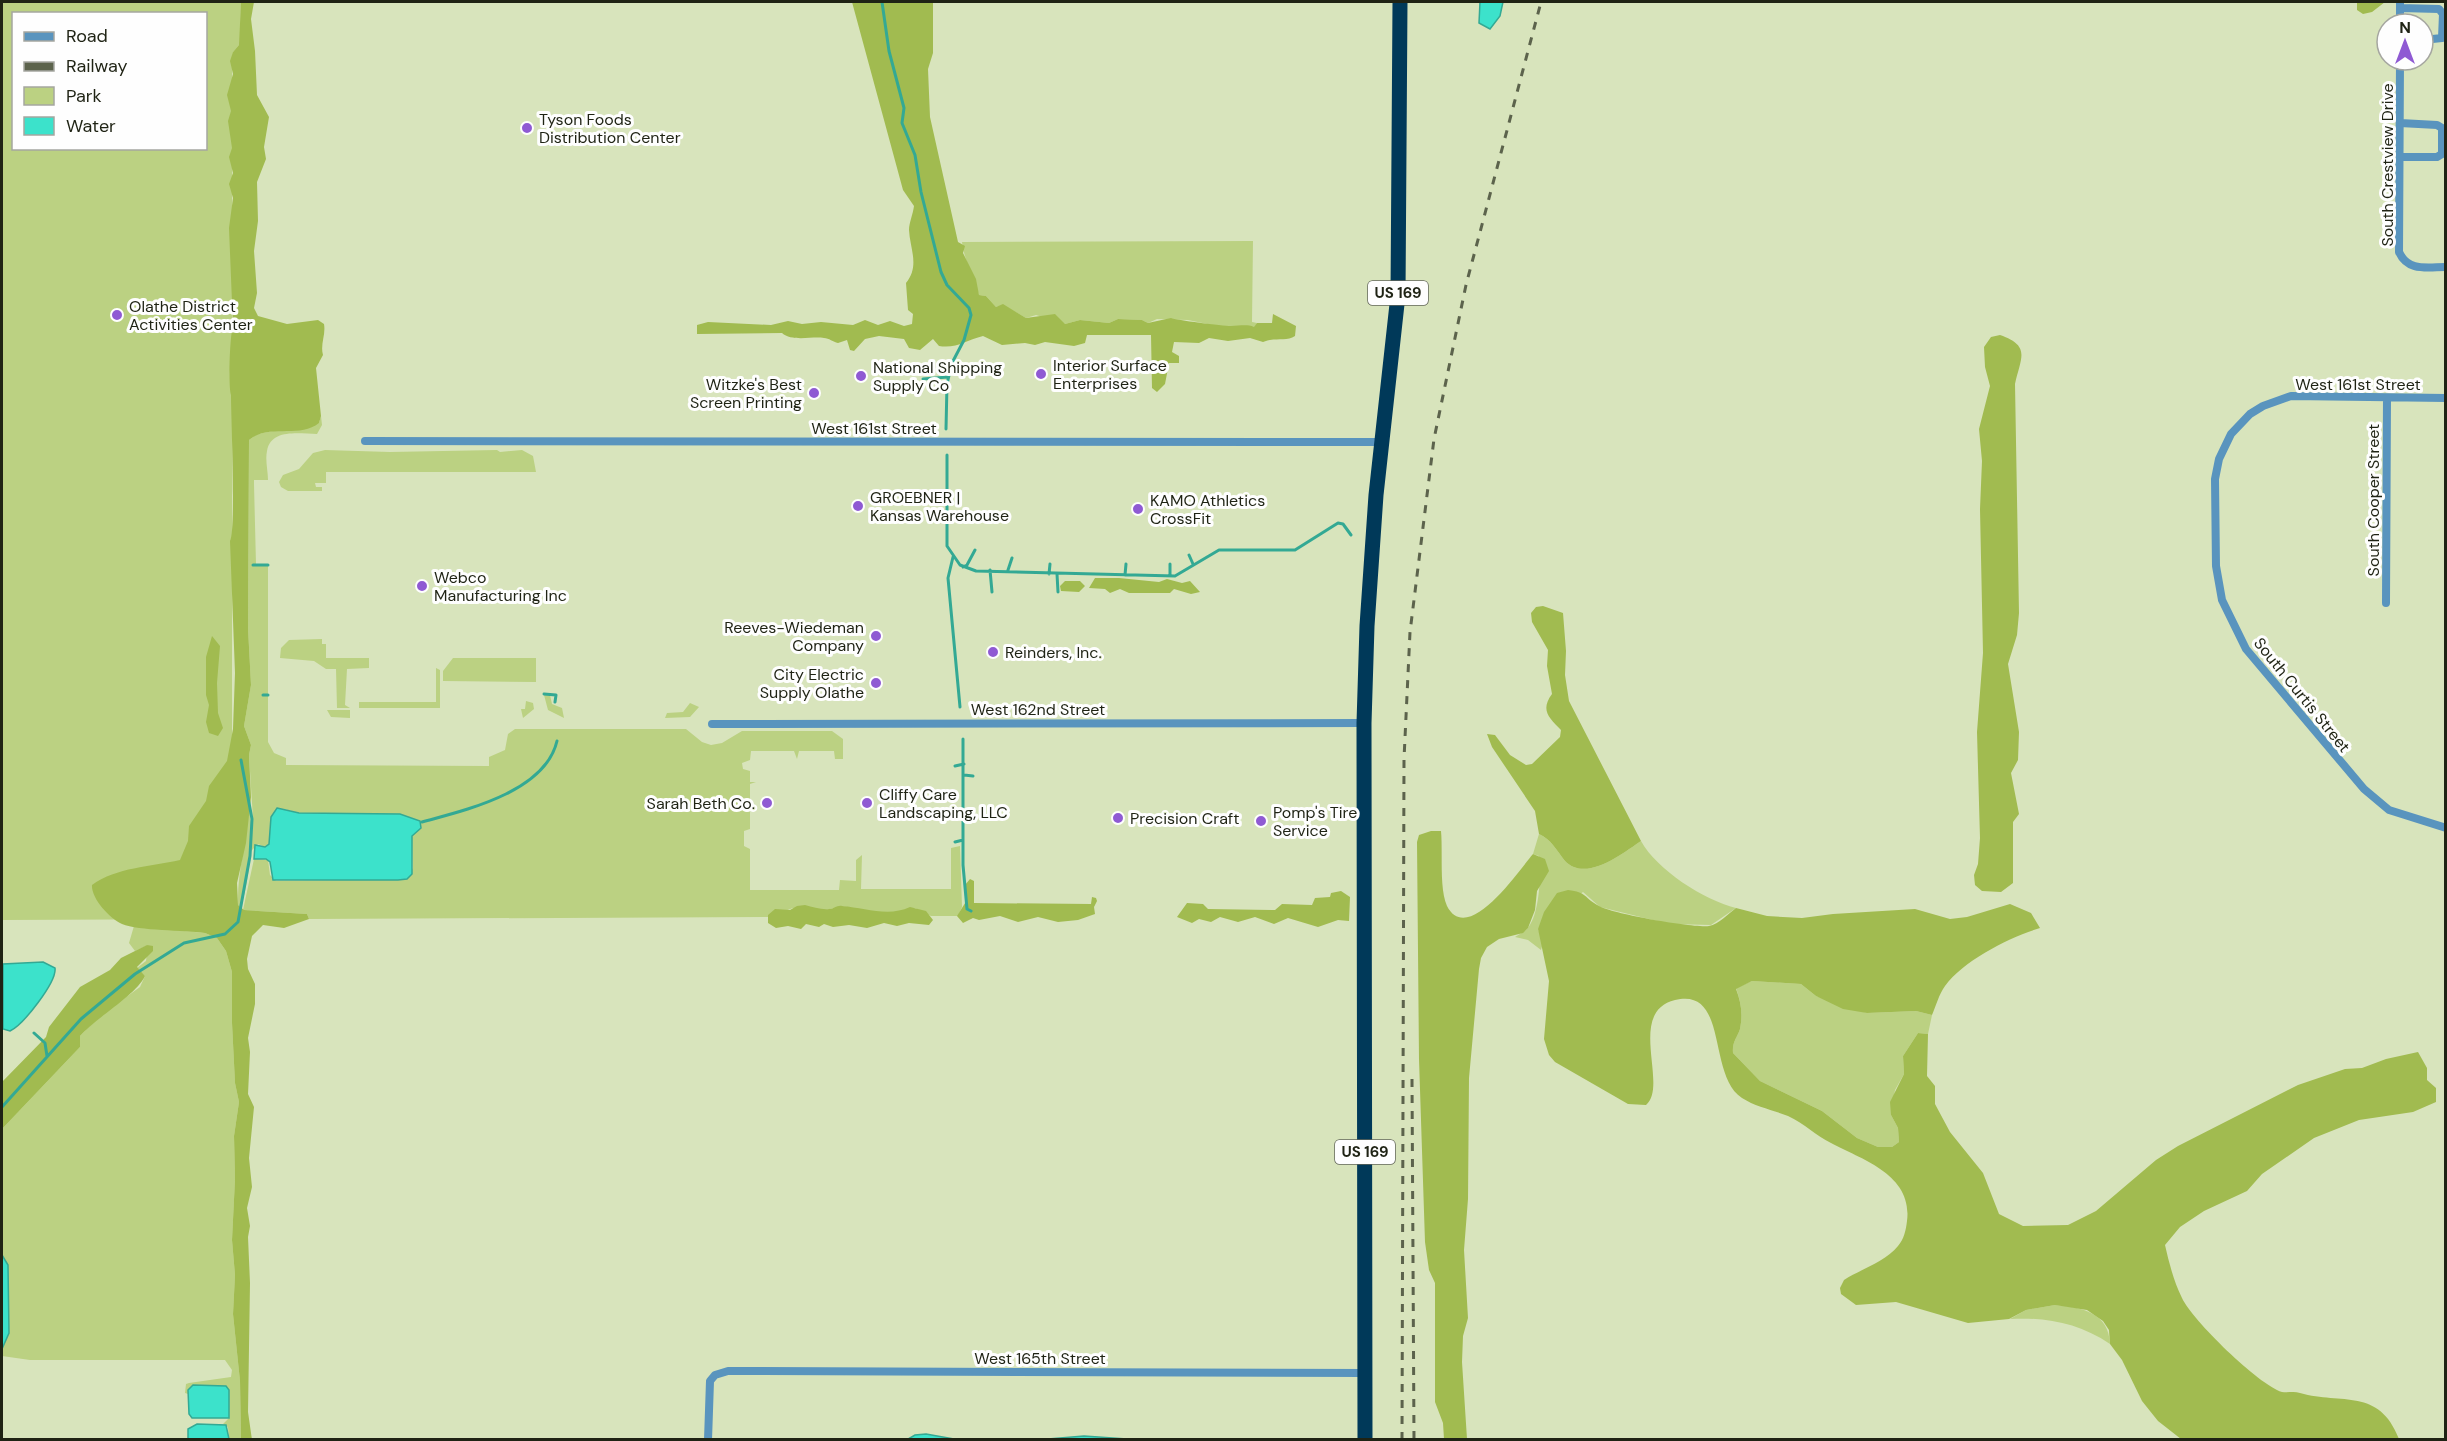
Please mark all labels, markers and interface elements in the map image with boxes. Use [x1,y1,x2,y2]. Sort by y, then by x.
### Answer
legend [12,12,207,150]
north arrow [2375,12,2435,72]
text: N [2399,17,2411,38]
text: Road [66,24,108,48]
text: Railway [66,54,128,78]
street label: South Crestview Drive [2377,83,2398,247]
text: Park [66,84,102,108]
place label: Tyson Foods Distribution Center [539,109,681,148]
text: Water [66,114,116,138]
marker: Tyson Foods Distribution Center [520,121,534,135]
road number: US 169 [1368,281,1428,305]
place label: Olathe District Activities Center [129,296,253,335]
marker: Olathe District Activities Center [110,308,124,322]
place label: Interior Surface Enterprises [1053,355,1167,394]
place label: National Shipping Supply Co [873,357,1002,396]
marker: Interior Surface Enterprises [1034,367,1048,381]
marker: National Shipping Supply Co [854,369,868,383]
place label: Witzke's Best Screen Printing [690,374,802,413]
street label: West 161st Street [2295,374,2421,395]
marker: Witzke's Best Screen Printing [807,386,821,400]
street label: West 161st Street [811,418,937,439]
street label: South Cooper Street [2363,424,2384,576]
place label: GROEBNER | Kansas Warehouse [870,487,1009,526]
place label: KAMO Athletics CrossFit [1150,490,1265,529]
marker: GROEBNER | Kansas Warehouse [851,499,865,513]
marker: KAMO Athletics CrossFit [1131,502,1145,516]
place label: Webco Manufacturing Inc [434,567,567,606]
marker: Webco Manufacturing Inc [415,579,429,593]
place label: Reeves-Wiedeman Company [724,617,864,656]
marker: Reeves-Wiedeman Company [869,629,883,643]
street label: South Curtis Street [2249,633,2355,757]
place label: Reinders, Inc. [1005,642,1102,663]
marker: Reinders, Inc. [986,645,1000,659]
place label: City Electric Supply Olathe [760,664,864,703]
marker: City Electric Supply Olathe [869,676,883,690]
street label: West 162nd Street [971,699,1105,720]
place label: Cliffy Care Landscaping, LLC [879,784,1008,823]
place label: Sarah Beth Co. [647,793,755,814]
marker: Sarah Beth Co. [760,796,774,810]
marker: Cliffy Care Landscaping, LLC [860,796,874,810]
place label: Pomp's Tire Service [1273,802,1357,841]
place label: Precision Craft [1130,808,1240,829]
marker: Precision Craft [1111,811,1125,825]
marker: Pomp's Tire Service [1254,814,1268,828]
road number: US 169 [1335,1140,1395,1164]
street label: West 165th Street [974,1348,1106,1369]

